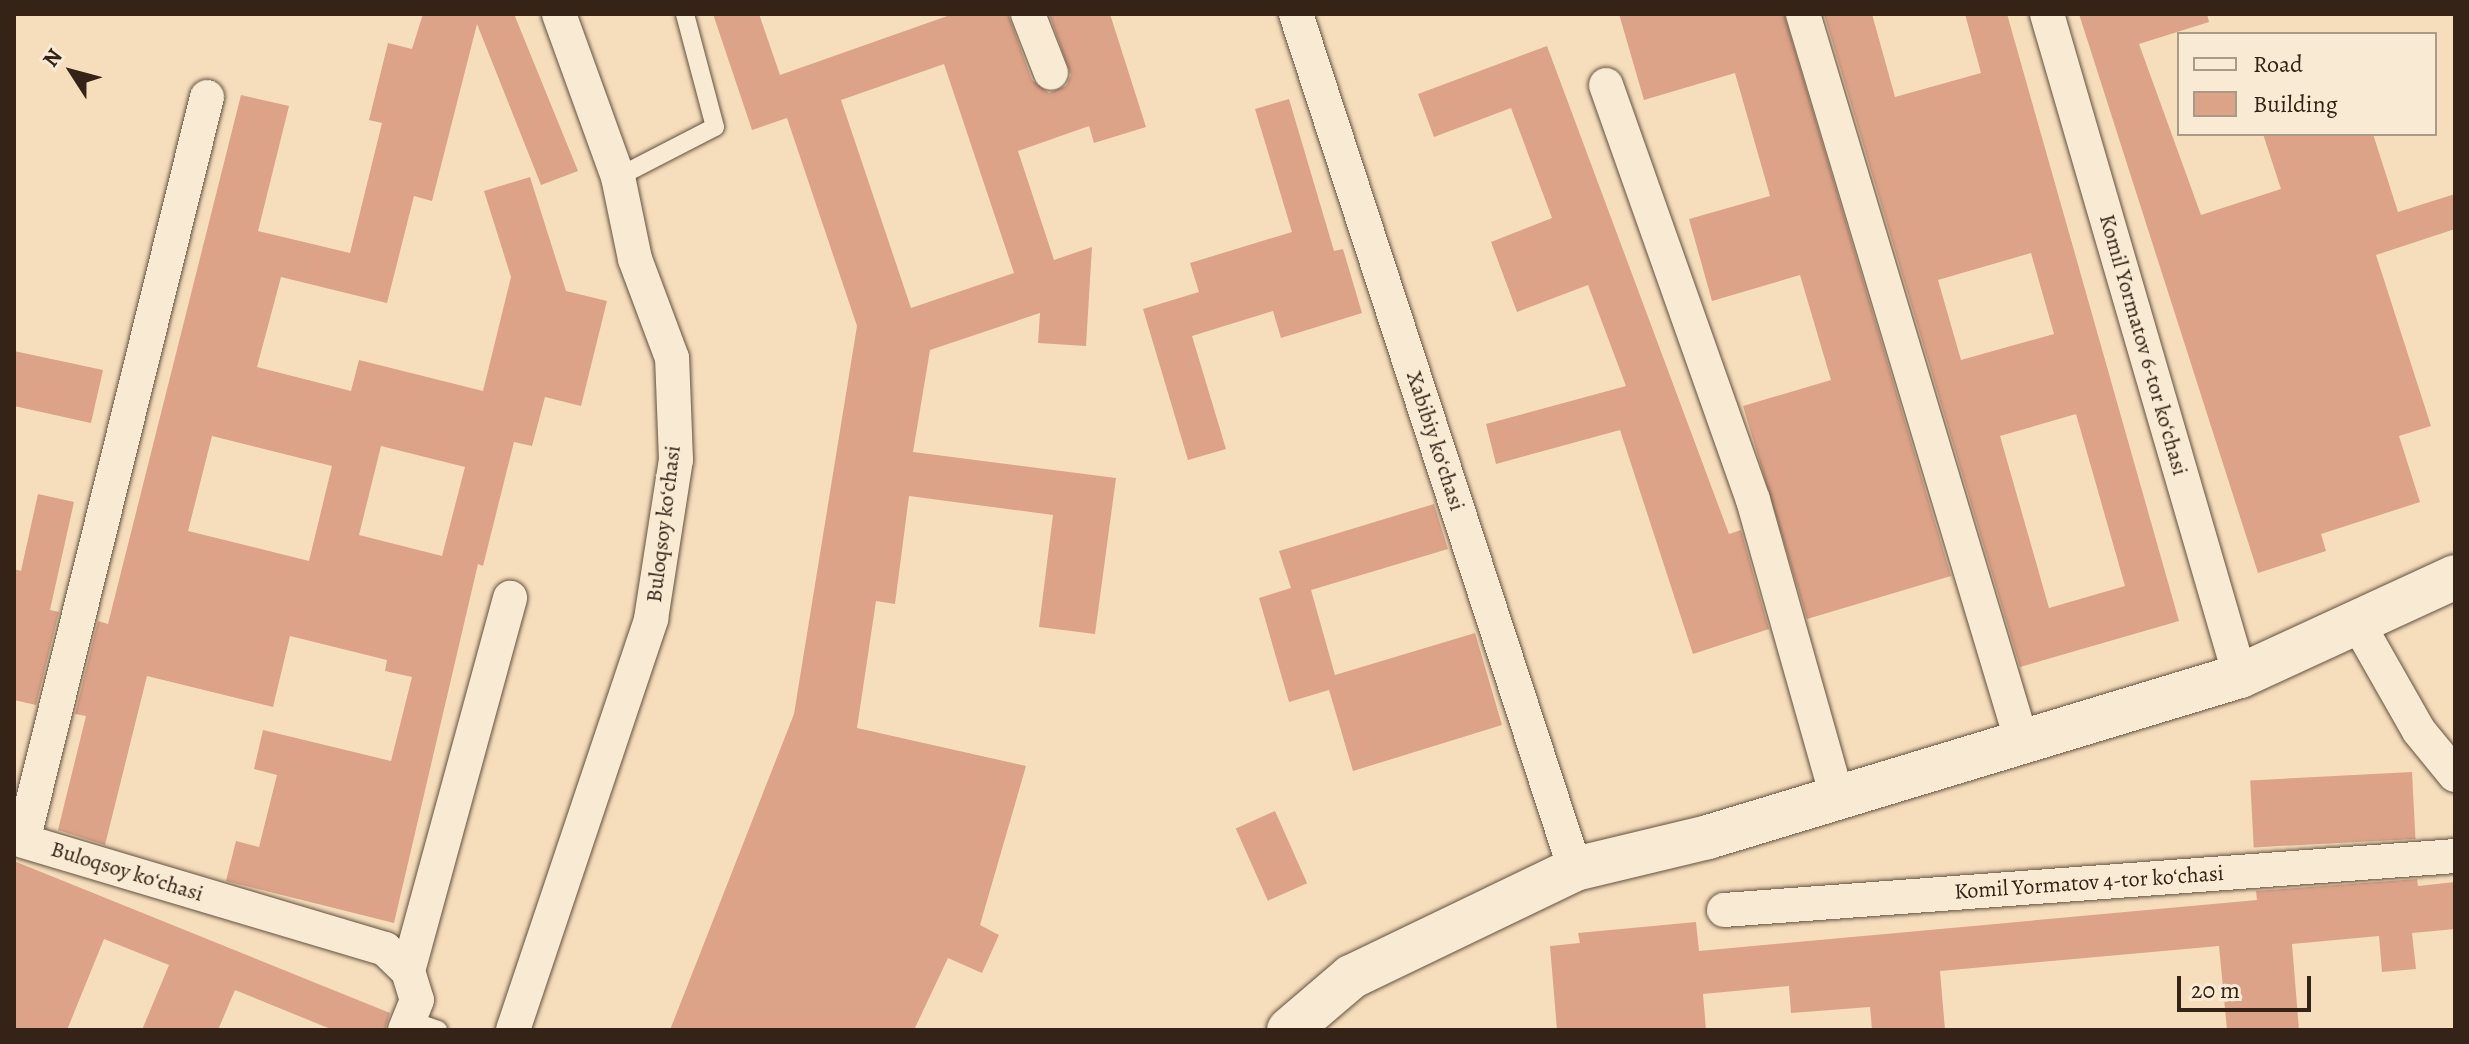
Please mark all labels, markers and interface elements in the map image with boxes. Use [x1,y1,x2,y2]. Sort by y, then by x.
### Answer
north arrow [32,32,112,112]
legend [2177,32,2437,136]
text: N [36,43,69,73]
text: Road [2253,48,2303,80]
text: Building [2253,88,2338,120]
street label: Komil Yormatov 6-tor koʻchasi [2093,211,2193,479]
street label: Xabibiy koʻchasi [1400,368,1470,514]
street label: Buloqsoy koʻchasi [641,444,687,604]
street label: Buloqsoy koʻchasi [48,836,206,908]
street label: Komil Yormatov 4-tor koʻchasi [1953,860,2225,906]
scale bar [2181,960,2315,1010]
text: 20 m [2191,974,2240,1006]

